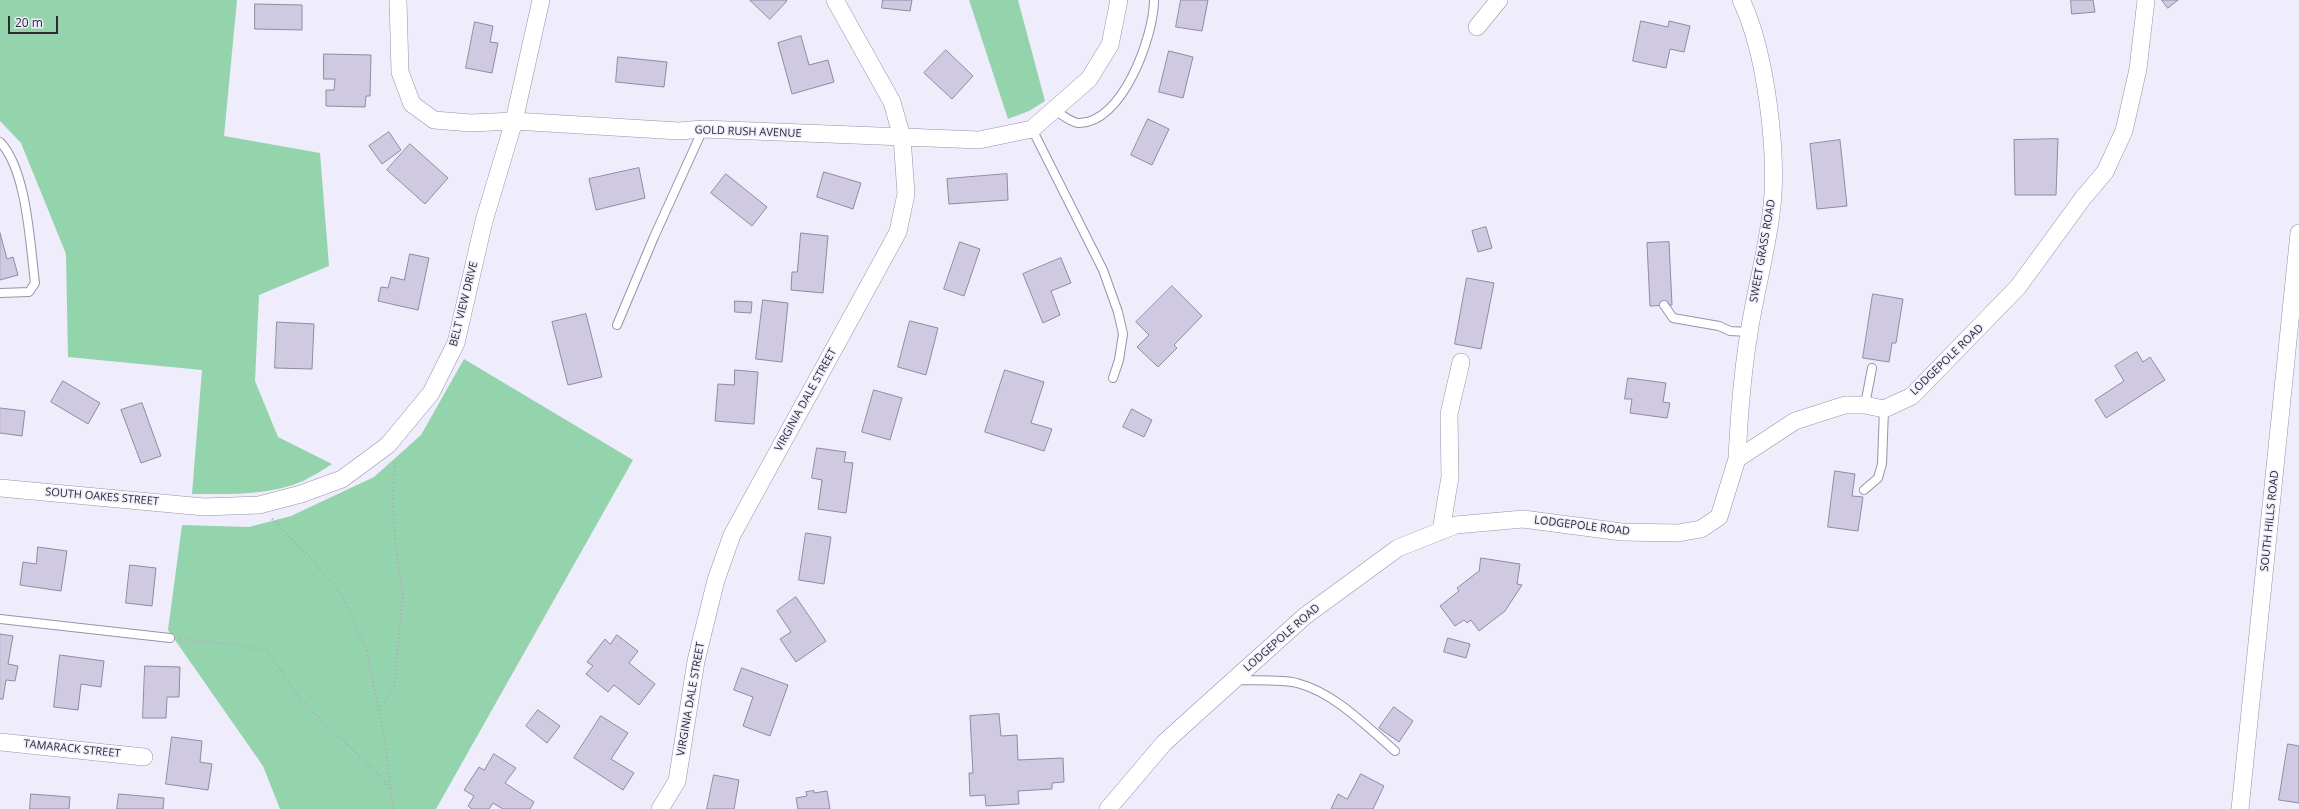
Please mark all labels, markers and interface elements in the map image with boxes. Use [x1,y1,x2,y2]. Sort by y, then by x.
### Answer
scale bar [10,8,60,34]
text: 20 m [15,14,43,31]
street label: GOLD RUSH AVENUE [694,124,802,140]
street label: SWEET GRASS ROAD [1747,199,1779,303]
street label: BELT VIEW DRIVE [447,260,481,348]
street label: LODGEPOLE ROAD [1908,322,1986,398]
street label: VIRGINIA DALE STREET [772,346,840,454]
street label: SOUTH HILLS ROAD [2258,470,2282,572]
street label: SOUTH OAKES STREET [45,485,159,509]
street label: LODGEPOLE ROAD [1533,514,1631,538]
street label: LODGEPOLE ROAD [1241,601,1323,675]
street label: VIRGINIA DALE STREET [674,641,708,757]
street label: TAMARACK STREET [23,737,121,761]

